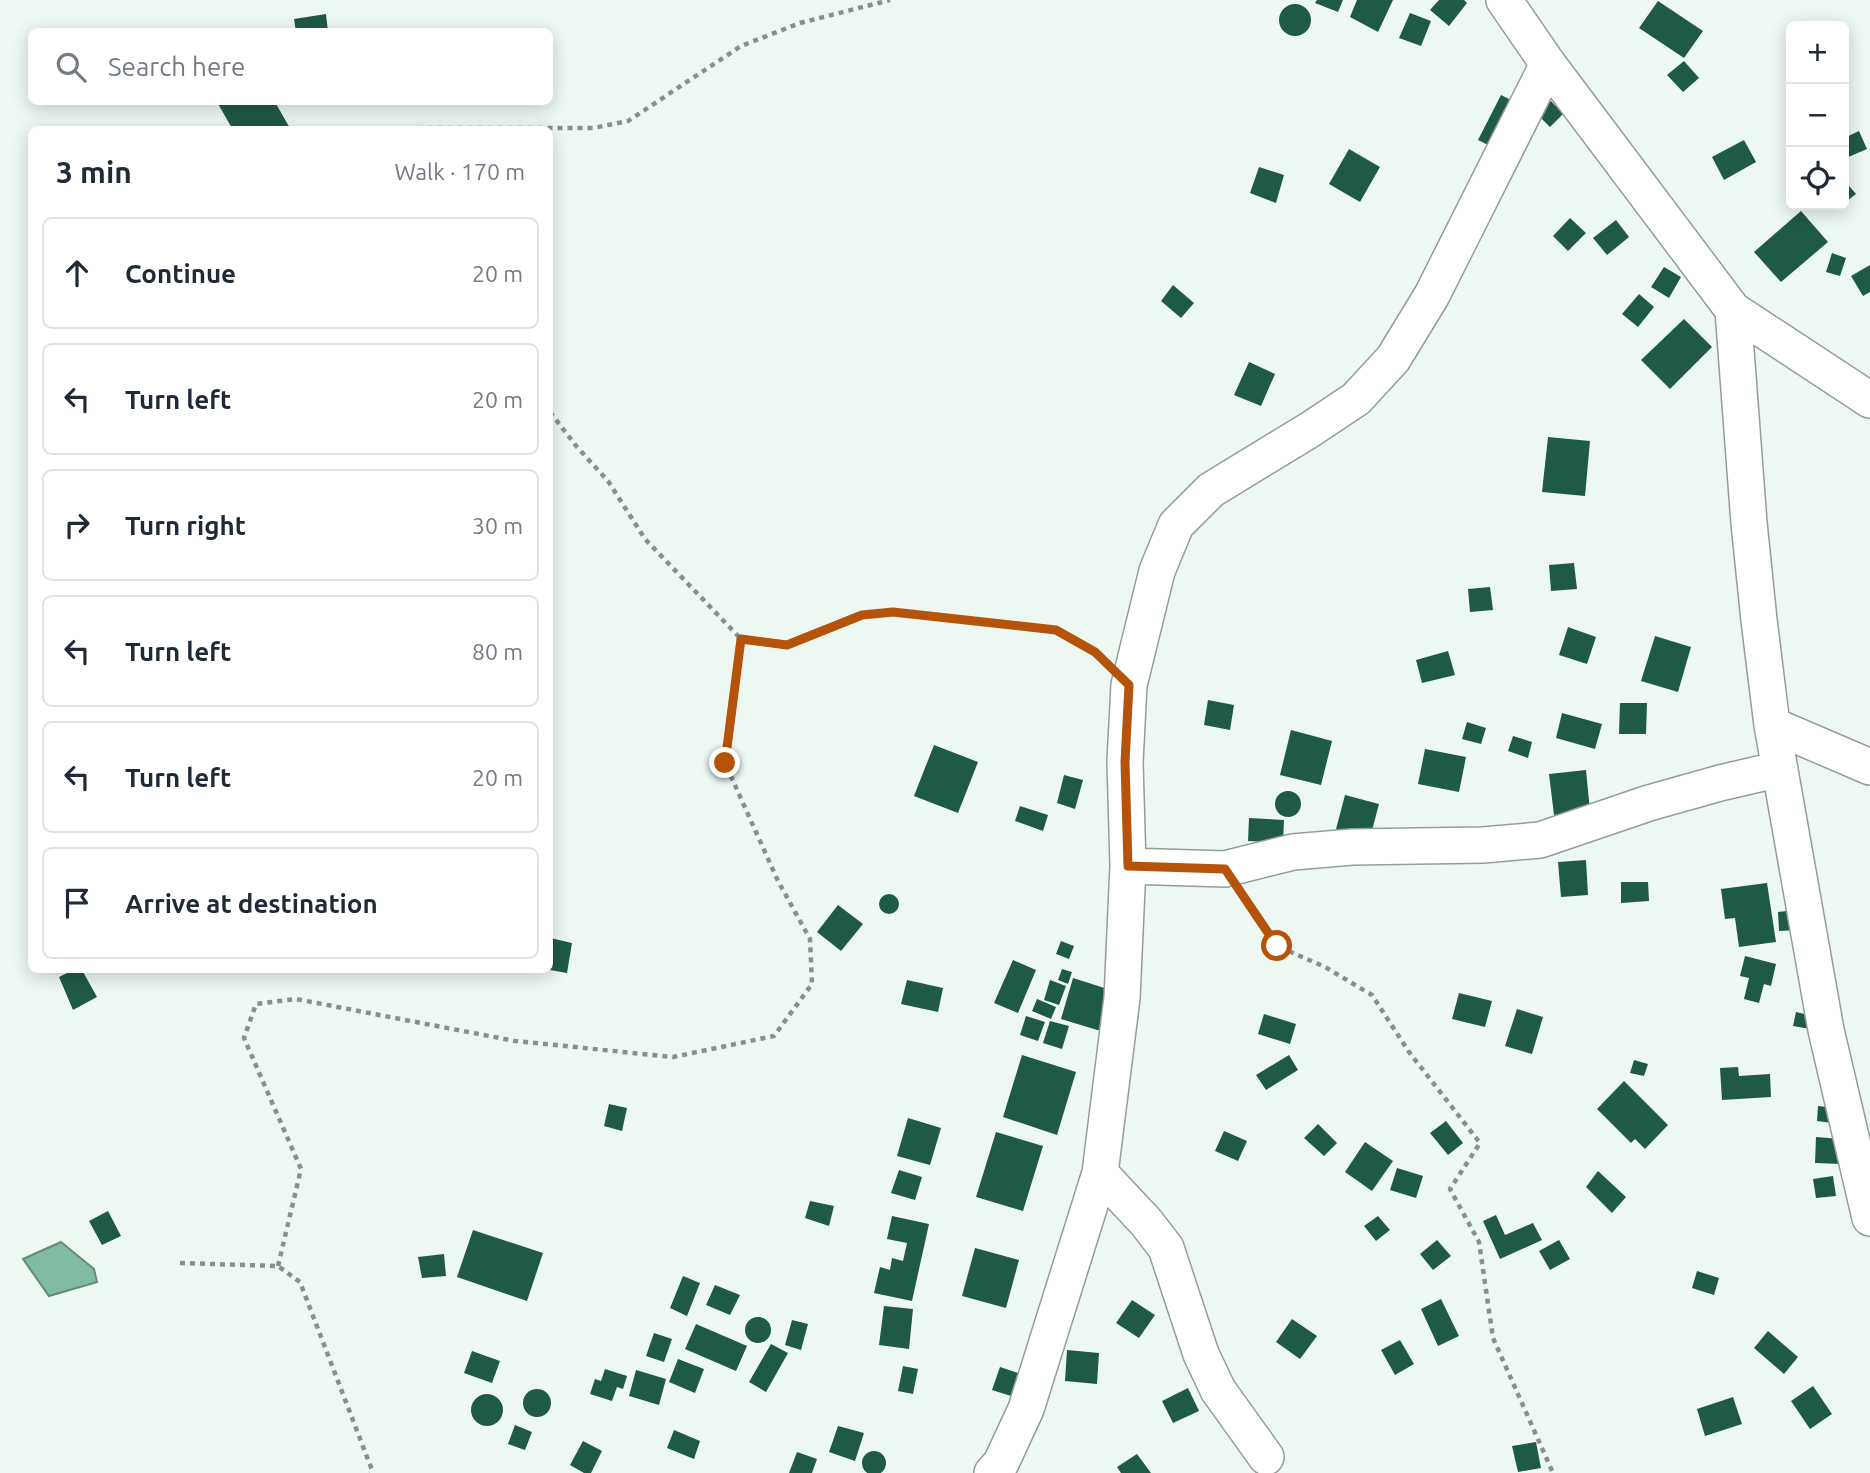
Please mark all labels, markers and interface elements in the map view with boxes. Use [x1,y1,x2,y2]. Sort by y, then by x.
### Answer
map controls [1786,21,1849,210]
button: + [1786,21,1849,84]
search box [28,28,553,105]
icon: search [52,48,90,86]
text: Search here [108,52,245,81]
button: − [1786,84,1849,147]
button: locate [1786,147,1849,210]
text: 3 min [56,155,132,189]
text: Walk · 170 m [394,159,525,184]
icon: ahead [58,254,96,292]
text: Continue [125,259,236,288]
text: 20 m [472,261,523,286]
icon: left [58,380,96,418]
text: Turn left [125,385,231,414]
text: 20 m [472,387,523,412]
icon: right [58,506,96,544]
text: Turn right [125,511,246,540]
text: 30 m [472,513,523,538]
icon: left [58,632,96,670]
text: Turn left [125,637,231,666]
text: 80 m [472,639,523,664]
route end [709,747,740,778]
icon: left [58,758,96,796]
text: Turn left [125,763,231,792]
text: 20 m [472,765,523,790]
icon: arrive [58,884,96,922]
text: Arrive at destination [125,889,378,918]
route start [1261,930,1292,961]

